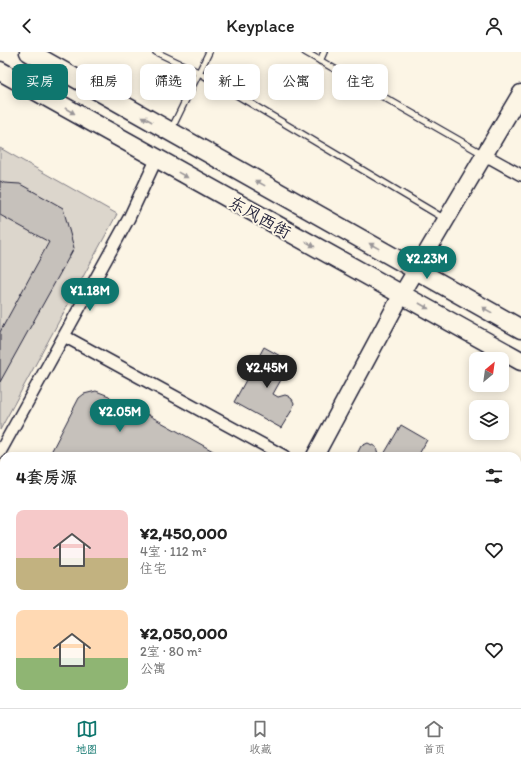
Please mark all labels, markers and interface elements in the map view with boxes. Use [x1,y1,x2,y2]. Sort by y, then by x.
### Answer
icon: back [16,15,38,37]
text: Keyplace [226,15,295,37]
icon: person [483,15,505,37]
chip: 买房 [12,64,68,100]
chip: 租房 [76,64,132,100]
chip: 筛选 [140,64,196,100]
chip: 新上 [204,64,260,100]
chip: 公寓 [268,64,324,100]
chip: 住宅 [332,64,388,100]
one-way arrow [64,107,76,114]
one-way arrow [141,115,153,122]
one-way arrow [178,172,189,178]
one-way arrow [254,179,266,186]
street label: 东风西街 [225,192,295,242]
one-way arrow [304,240,316,247]
one-way arrow [368,243,379,249]
pin: ¥2.23M [394,246,460,280]
text: ¥2.23M [406,251,448,266]
pin: ¥1.18M [57,278,123,312]
text: ¥1.18M [70,283,110,298]
one-way arrow [418,303,430,310]
one-way arrow [481,306,493,313]
north arrow [469,352,509,392]
map controls [469,352,509,440]
pin: ¥2.45M [234,355,300,389]
text: ¥2.45M [246,360,288,375]
pin: ¥2.05M [87,399,153,433]
button: layers [469,400,509,440]
text: ¥2.05M [99,404,141,419]
icon: filters [483,465,505,487]
text: 4套房源 [16,467,77,487]
text: ¥2,450,000 [140,523,228,543]
icon: home [48,526,96,574]
icon: heart [483,539,505,561]
text: 4室 · 112 m² [140,544,207,559]
text: 住宅 [140,561,166,576]
text: ¥2,050,000 [140,623,228,643]
icon: home [48,626,96,674]
icon: heart [483,639,505,661]
text: 2室 · 80 m² [140,644,202,659]
text: 公寓 [140,661,166,676]
tab: 地图 [76,718,98,756]
tab: 收藏 [249,718,271,756]
tab: 首页 [423,718,445,756]

